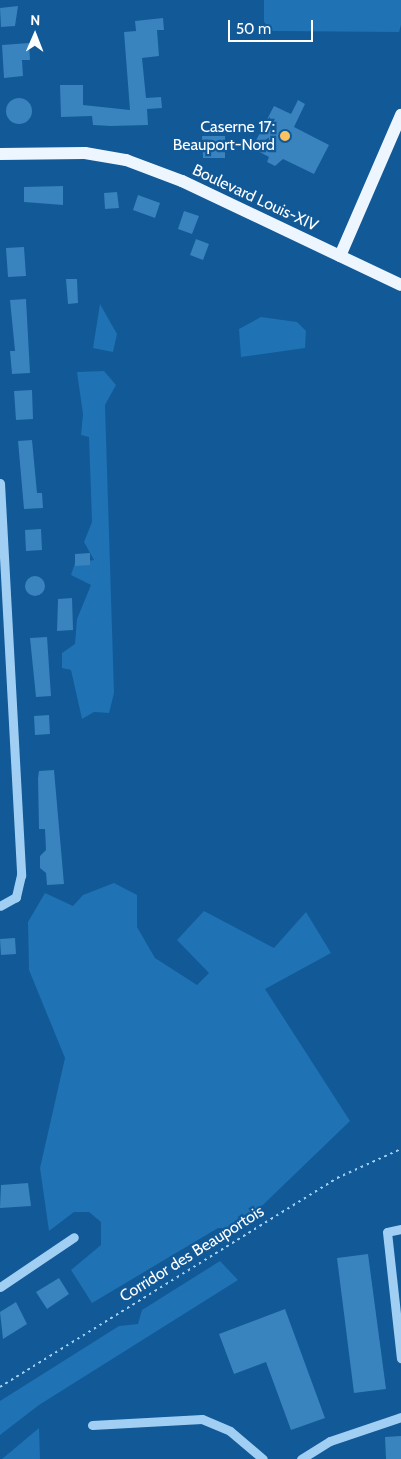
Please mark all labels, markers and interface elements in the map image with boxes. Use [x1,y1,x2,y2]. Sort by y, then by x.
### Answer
north arrow [10,10,60,60]
scale bar [231,10,316,42]
text: N [30,11,40,29]
text: 50 m [236,20,271,38]
place label: Caserne 17: Beauport-Nord [173,117,275,155]
marker: Caserne 17: Beauport-Nord [279,130,291,142]
street label: Boulevard Louis-XIV [189,161,321,235]
street label: Corridor des Beauportois [116,1202,268,1306]

